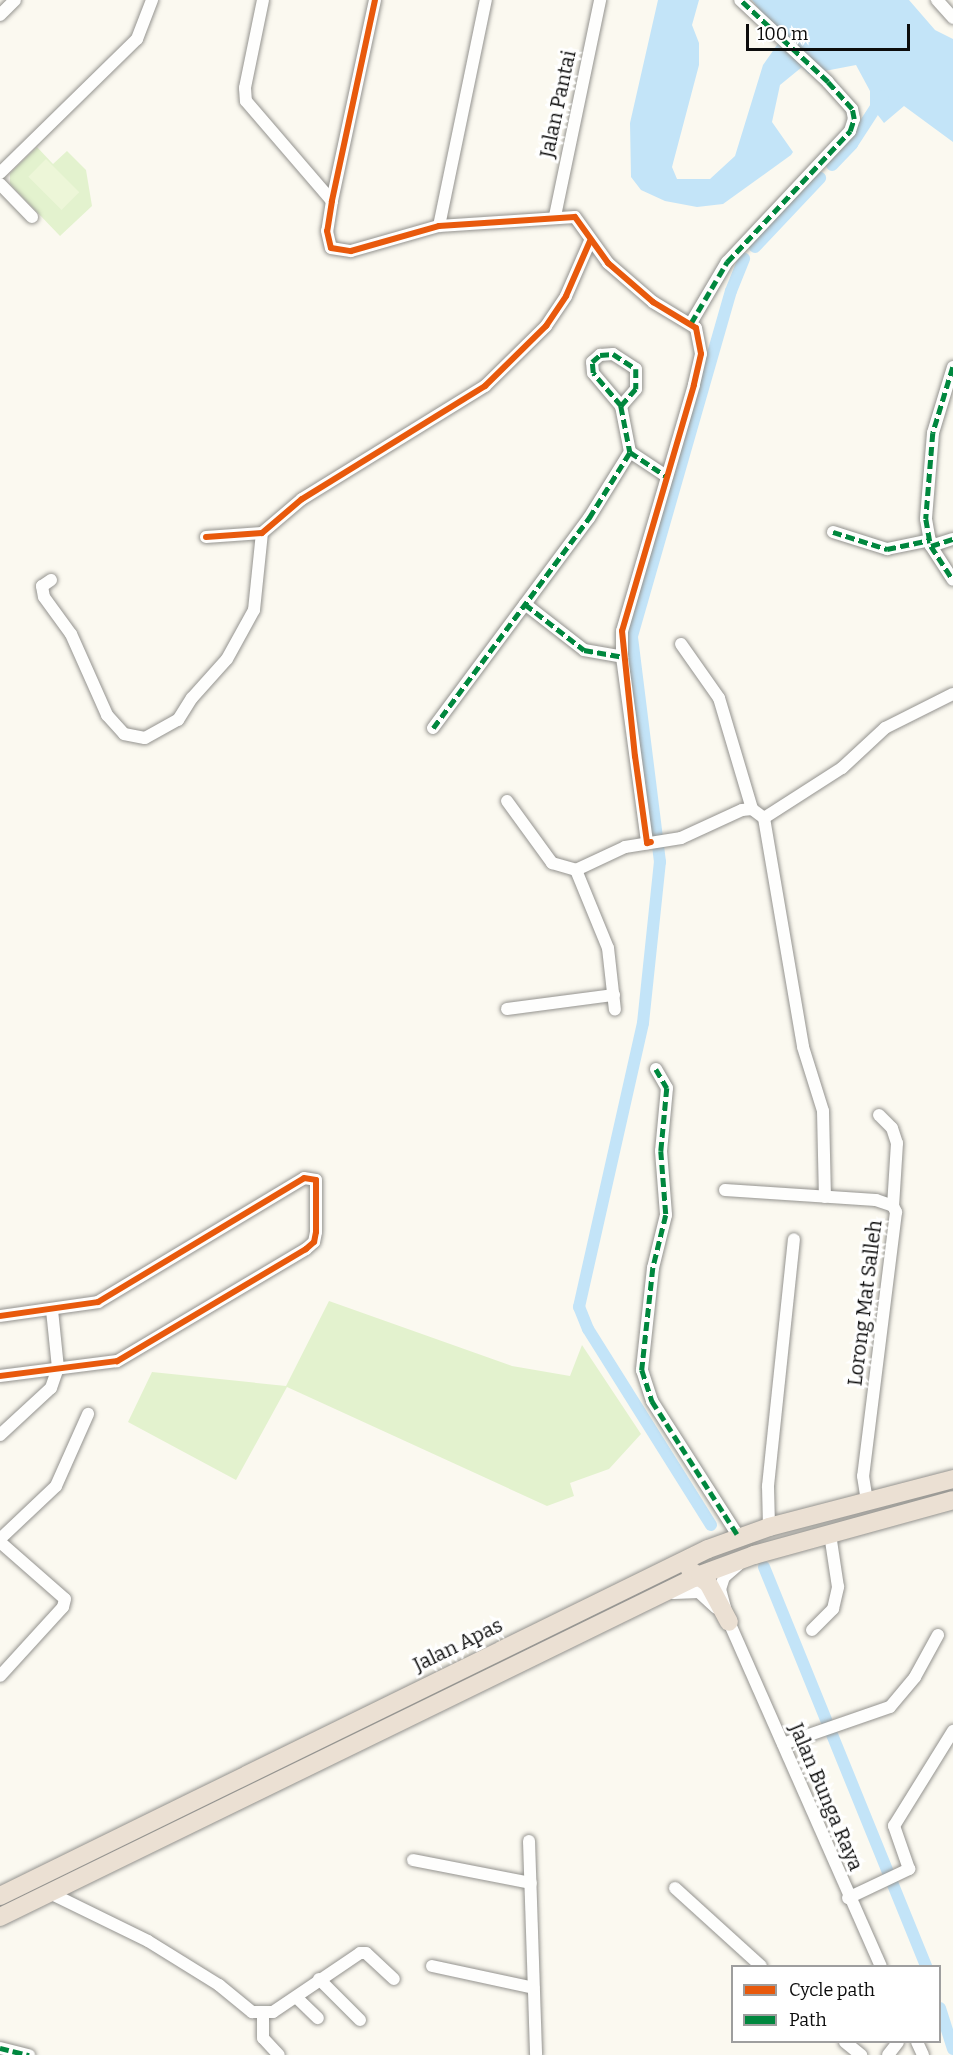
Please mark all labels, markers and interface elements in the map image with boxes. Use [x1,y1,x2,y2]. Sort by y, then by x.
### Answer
scale bar [749,12,912,50]
text: 100 m [757,23,808,45]
street label: Jalan Pantai [535,48,581,160]
street label: Lorong Mat Salleh [843,1219,887,1387]
street label: Jalan Apas [409,1613,507,1677]
street label: Jalan Bunga Raya [784,1720,868,1874]
legend [731,1965,941,2043]
text: Cycle path [789,1979,875,2001]
text: Path [789,2009,827,2031]

